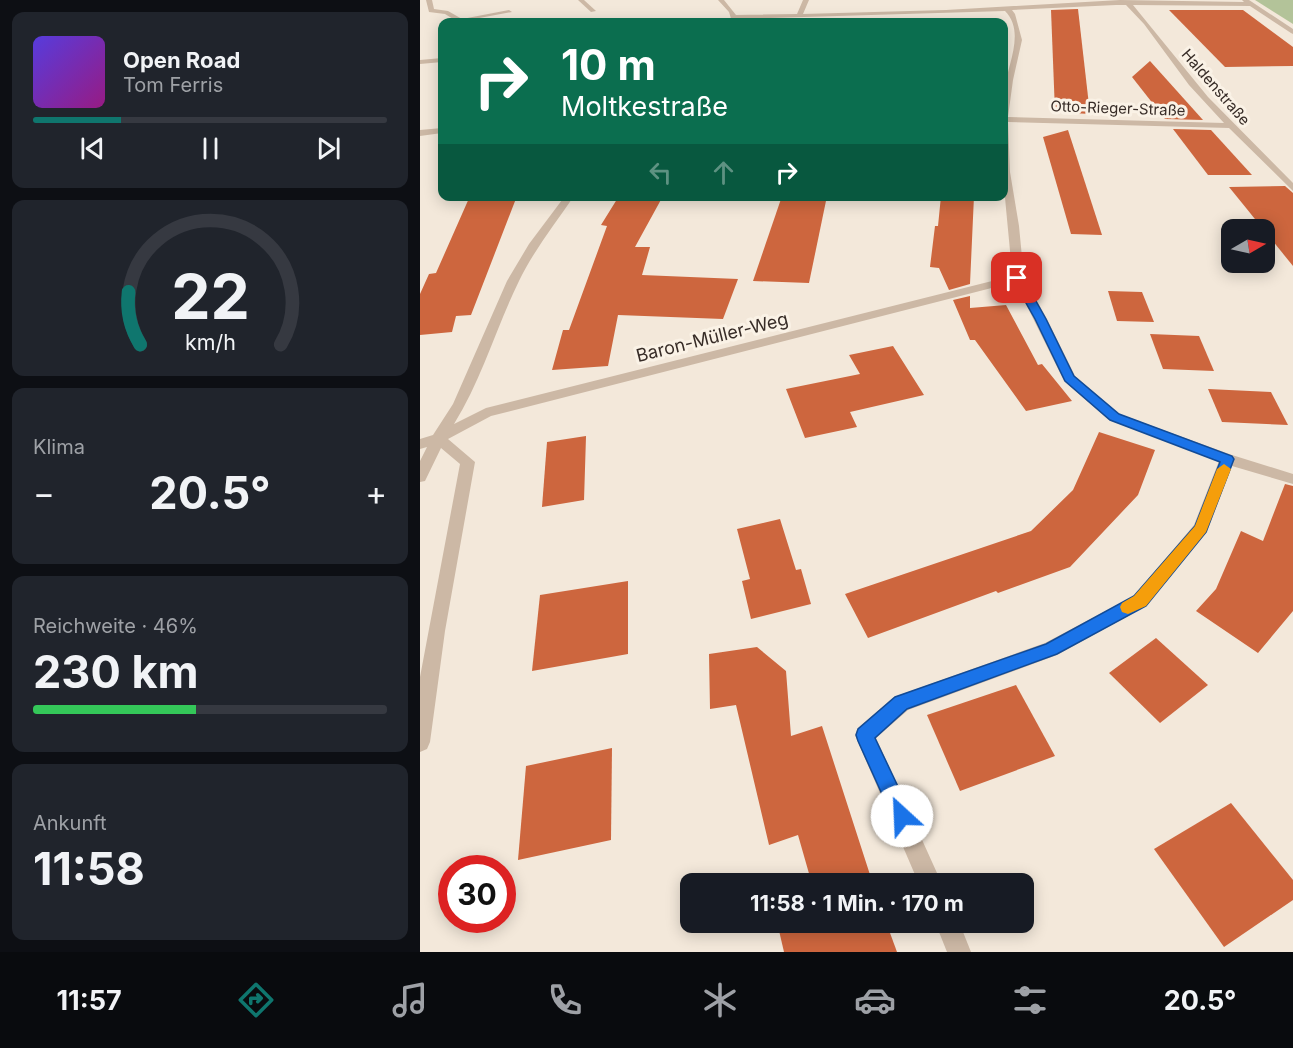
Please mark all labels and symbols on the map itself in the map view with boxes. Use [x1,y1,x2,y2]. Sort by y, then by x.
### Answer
street label: Haldenstraße [1178,45,1254,129]
street label: Otto-Rieger-Straße [1050,96,1186,120]
north arrow [1221,219,1275,273]
pin [991,252,1042,303]
street label: Baron-Müller-Weg [634,308,790,366]
position arrow [870,784,934,848]
speed limit sign: 30 [438,855,516,933]

